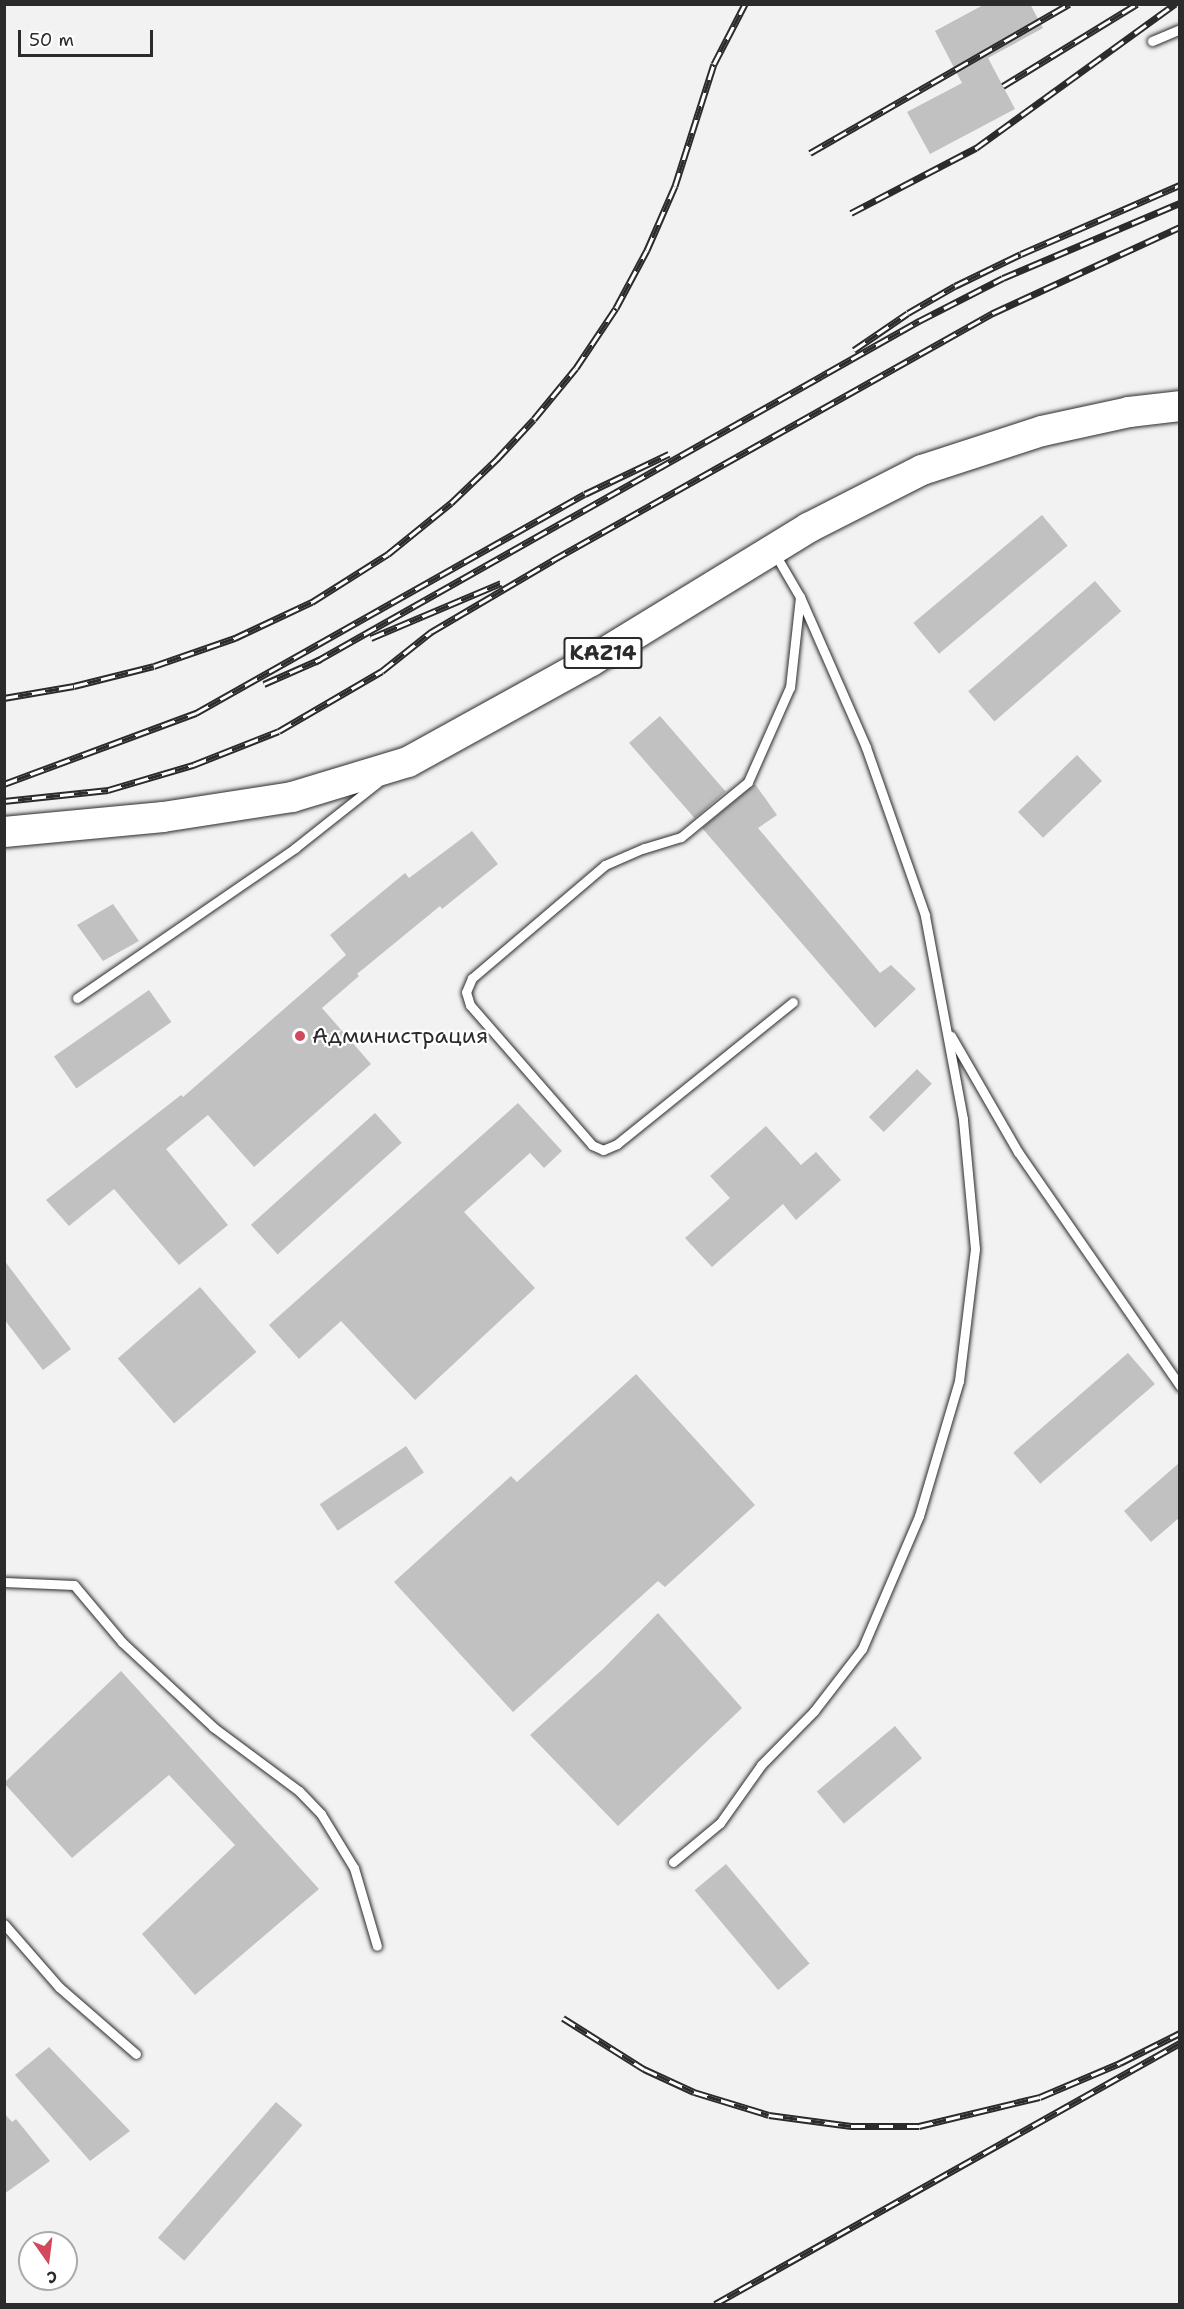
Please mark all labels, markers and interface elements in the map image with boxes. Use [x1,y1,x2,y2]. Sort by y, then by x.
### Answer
scale bar [21,18,156,56]
text: 50 m [29,28,74,52]
road number: KAZ14 [562,635,644,671]
place label: Администрация [312,1023,488,1049]
marker: Администрация [293,1029,307,1043]
north arrow [18,2231,78,2291]
text: С [45,2266,59,2288]

